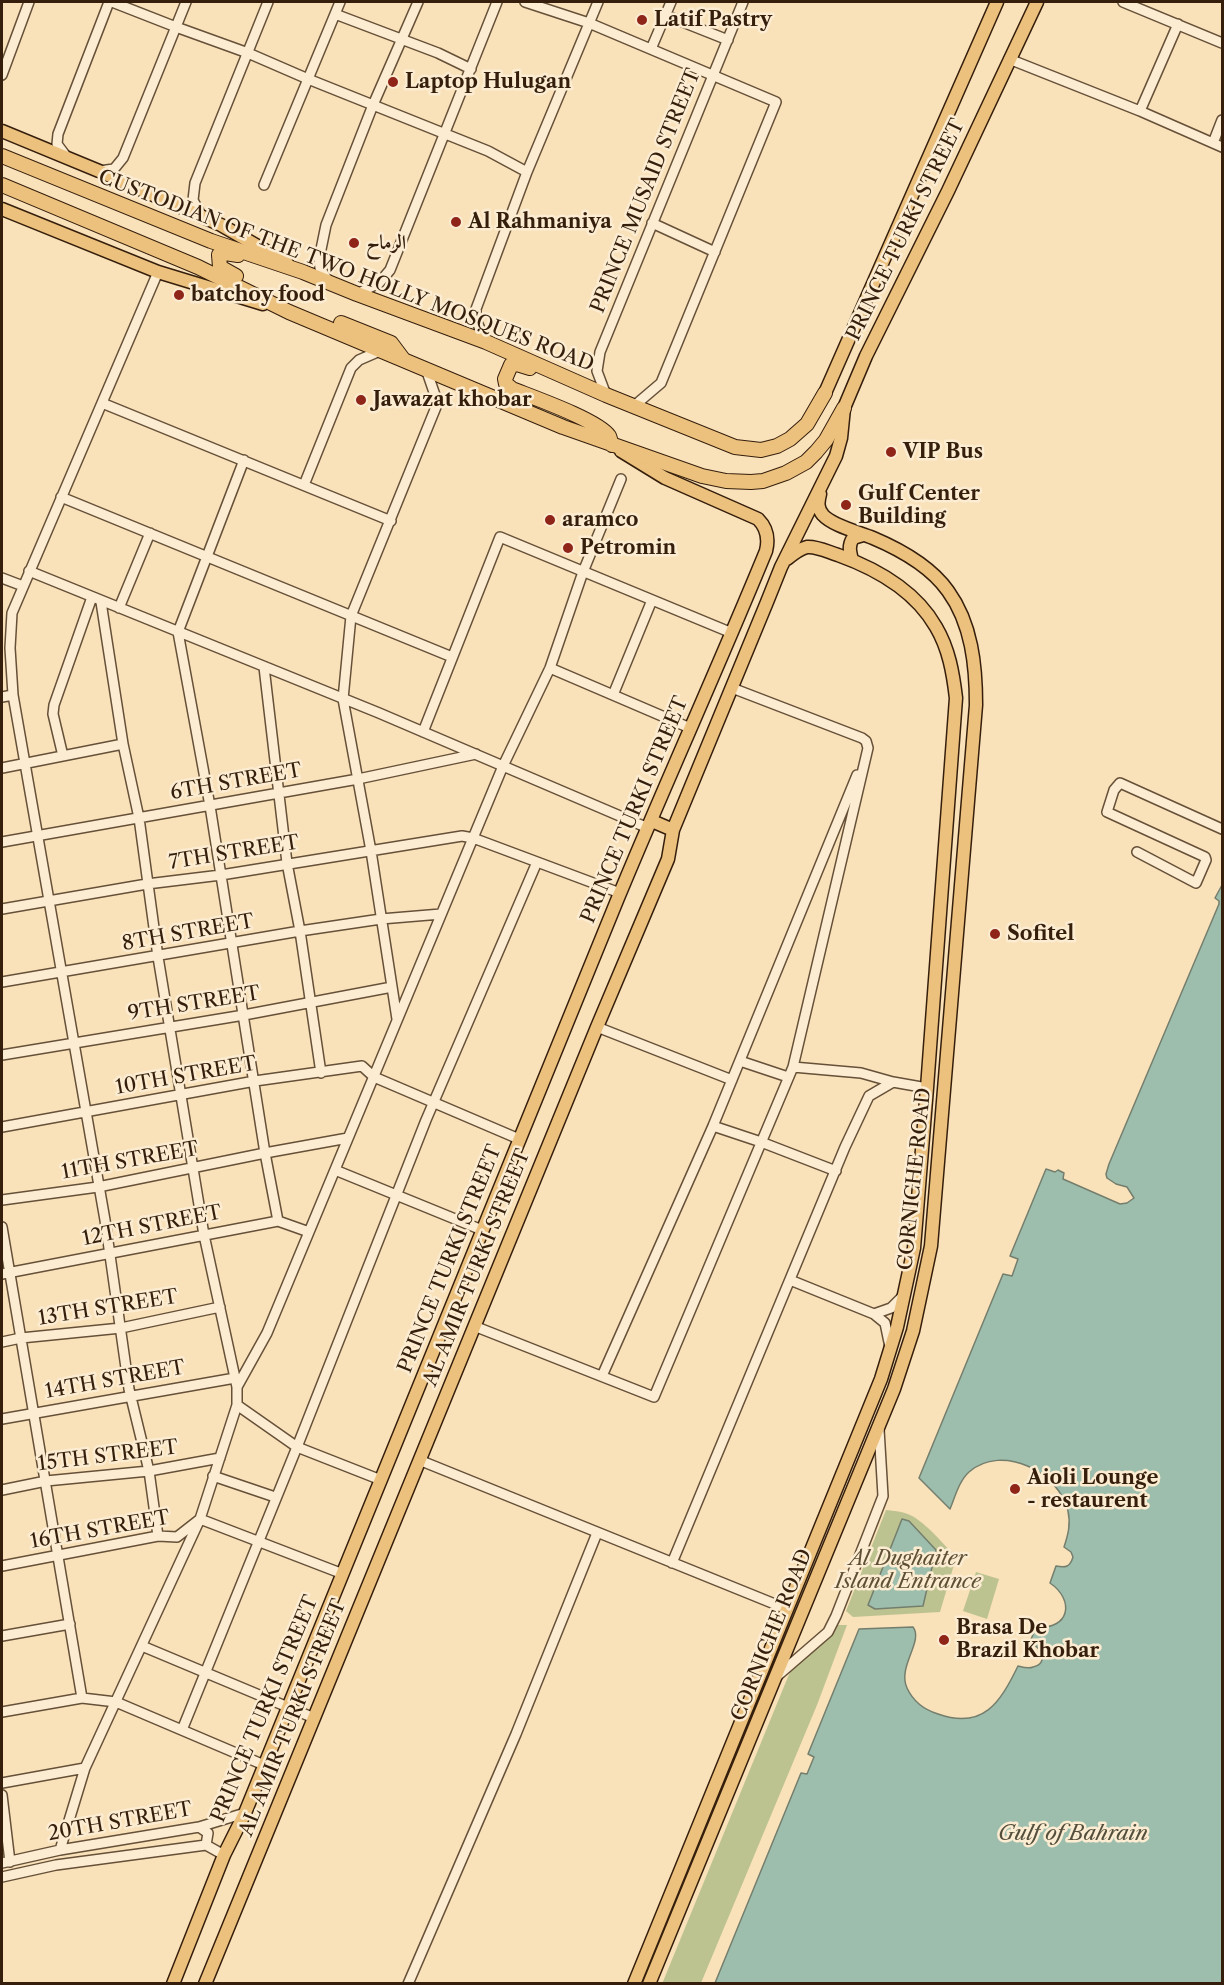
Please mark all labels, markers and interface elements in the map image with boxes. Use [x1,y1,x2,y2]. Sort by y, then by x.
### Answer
place label: Latif Pastry [654,8,772,32]
marker: Latif Pastry [635,13,649,27]
street label: PRINCE MUSAID STREET [586,65,706,317]
place label: Laptop Hulugan [405,70,571,94]
marker: Laptop Hulugan [386,75,400,89]
street label: PRINCE TURKI STREET [842,115,970,345]
street label: CUSTODIAN OF THE TWO HOLLY MOSQUES ROAD [95,165,597,377]
place label: Al Rahmaniya [468,210,612,234]
marker: Al Rahmaniya [449,215,463,229]
place label: الرماح [366,231,406,255]
marker: الرماح [347,236,361,250]
place label: batchoy food [191,283,325,307]
marker: batchoy food [172,288,186,302]
place label: Jawazat khobar [373,388,532,412]
marker: Jawazat khobar [354,393,368,407]
place label: VIP Bus [903,440,983,464]
marker: VIP Bus [884,445,898,459]
place label: Gulf Center Building [858,482,980,529]
marker: Gulf Center Building [839,498,853,512]
place label: aramco [562,508,638,532]
marker: aramco [543,513,557,527]
place label: Petromin [580,536,676,560]
marker: Petromin [561,541,575,555]
street label: PRINCE TURKI STREET [576,693,694,927]
street label: 6TH STREET [169,759,303,805]
street label: 7TH STREET [167,831,301,875]
street label: 8TH STREET [120,910,256,956]
place label: Sofitel [1007,922,1074,946]
marker: Sofitel [988,927,1002,941]
street label: 9TH STREET [126,982,262,1026]
street label: 10TH STREET [114,1052,258,1100]
street label: CORNICHE ROAD [893,1087,937,1271]
street label: 11TH STREET [60,1137,200,1185]
street label: PRINCE TURKI STREET [393,1142,507,1376]
street label: AL AMIR TURKI STREET [418,1146,536,1390]
street label: 12TH STREET [80,1201,224,1251]
street label: 13TH STREET [36,1285,180,1331]
street label: 14TH STREET [43,1356,187,1404]
street label: 15TH STREET [37,1436,179,1476]
place label: Aioli Lounge - restaurent [1027,1466,1158,1513]
marker: Aioli Lounge - restaurent [1008,1482,1022,1496]
street label: 16TH STREET [28,1506,172,1554]
street label: CORNICHE ROAD [727,1545,817,1725]
park label: Al Dughaiter Island Entrance [835,1547,981,1594]
street label: PRINCE TURKI STREET [206,1592,324,1826]
street label: AL AMIR TURKI STREET [234,1596,352,1840]
place label: Brasa De Brazil Khobar [956,1616,1099,1663]
marker: Brasa De Brazil Khobar [937,1633,951,1647]
street label: 20TH STREET [46,1798,194,1846]
water label: Gulf of Bahrain [998,1821,1148,1847]

